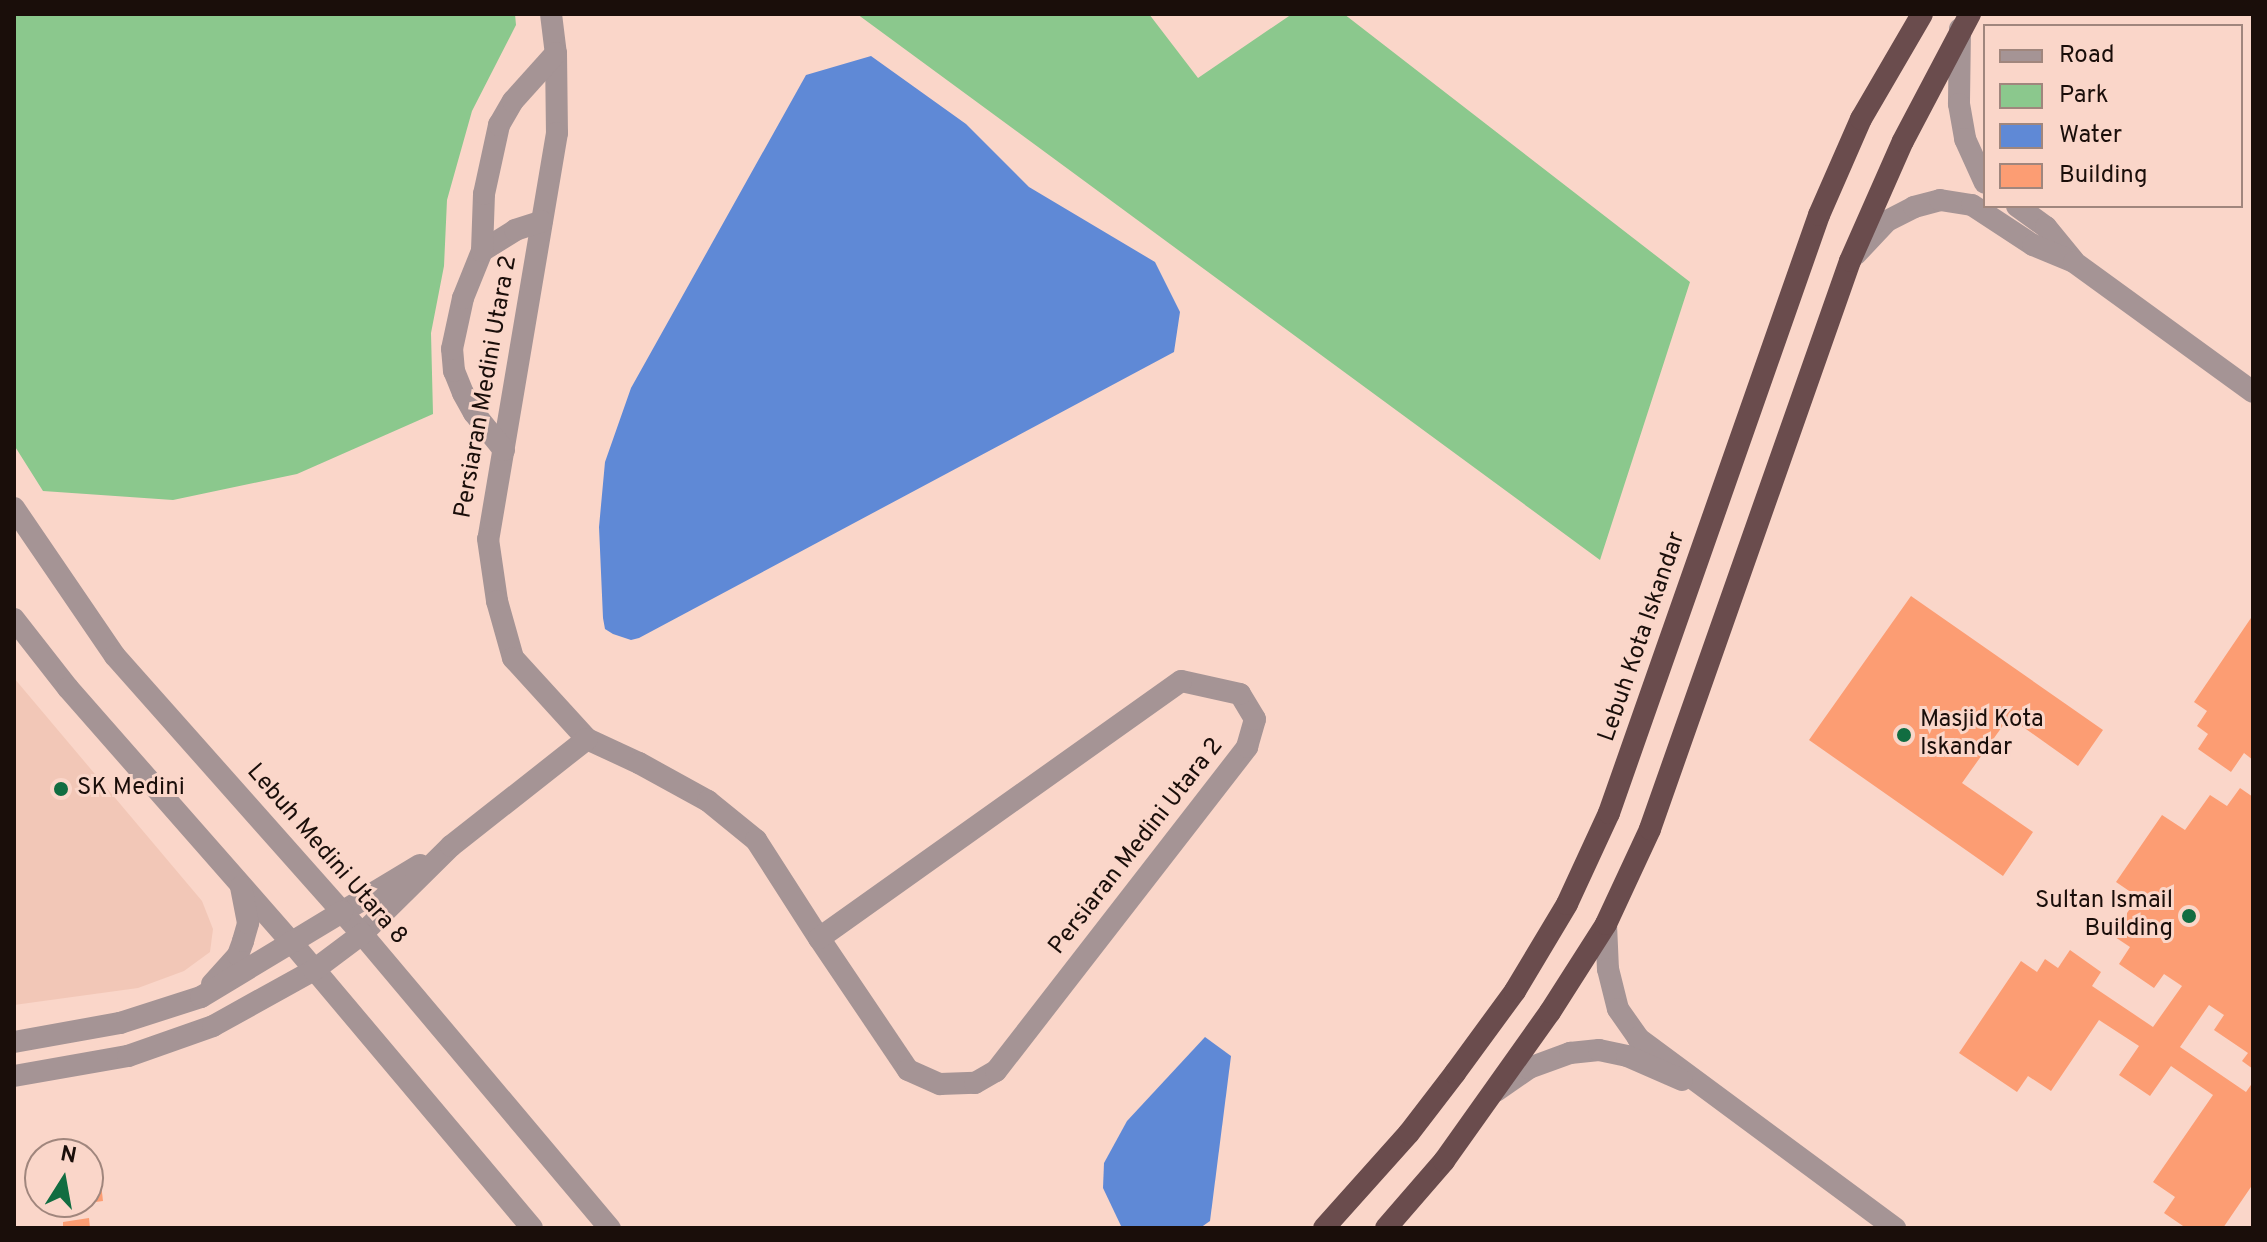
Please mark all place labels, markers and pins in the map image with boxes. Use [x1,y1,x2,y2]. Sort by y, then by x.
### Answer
place label: Masjid Kota Iskandar [1920,707,2044,763]
marker: Masjid Kota Iskandar [1895,726,1913,744]
place label: SK Medini [77,775,185,803]
marker: SK Medini [52,780,70,798]
place label: Sultan Ismail Building [2035,888,2173,944]
marker: Sultan Ismail Building [2180,907,2198,925]

